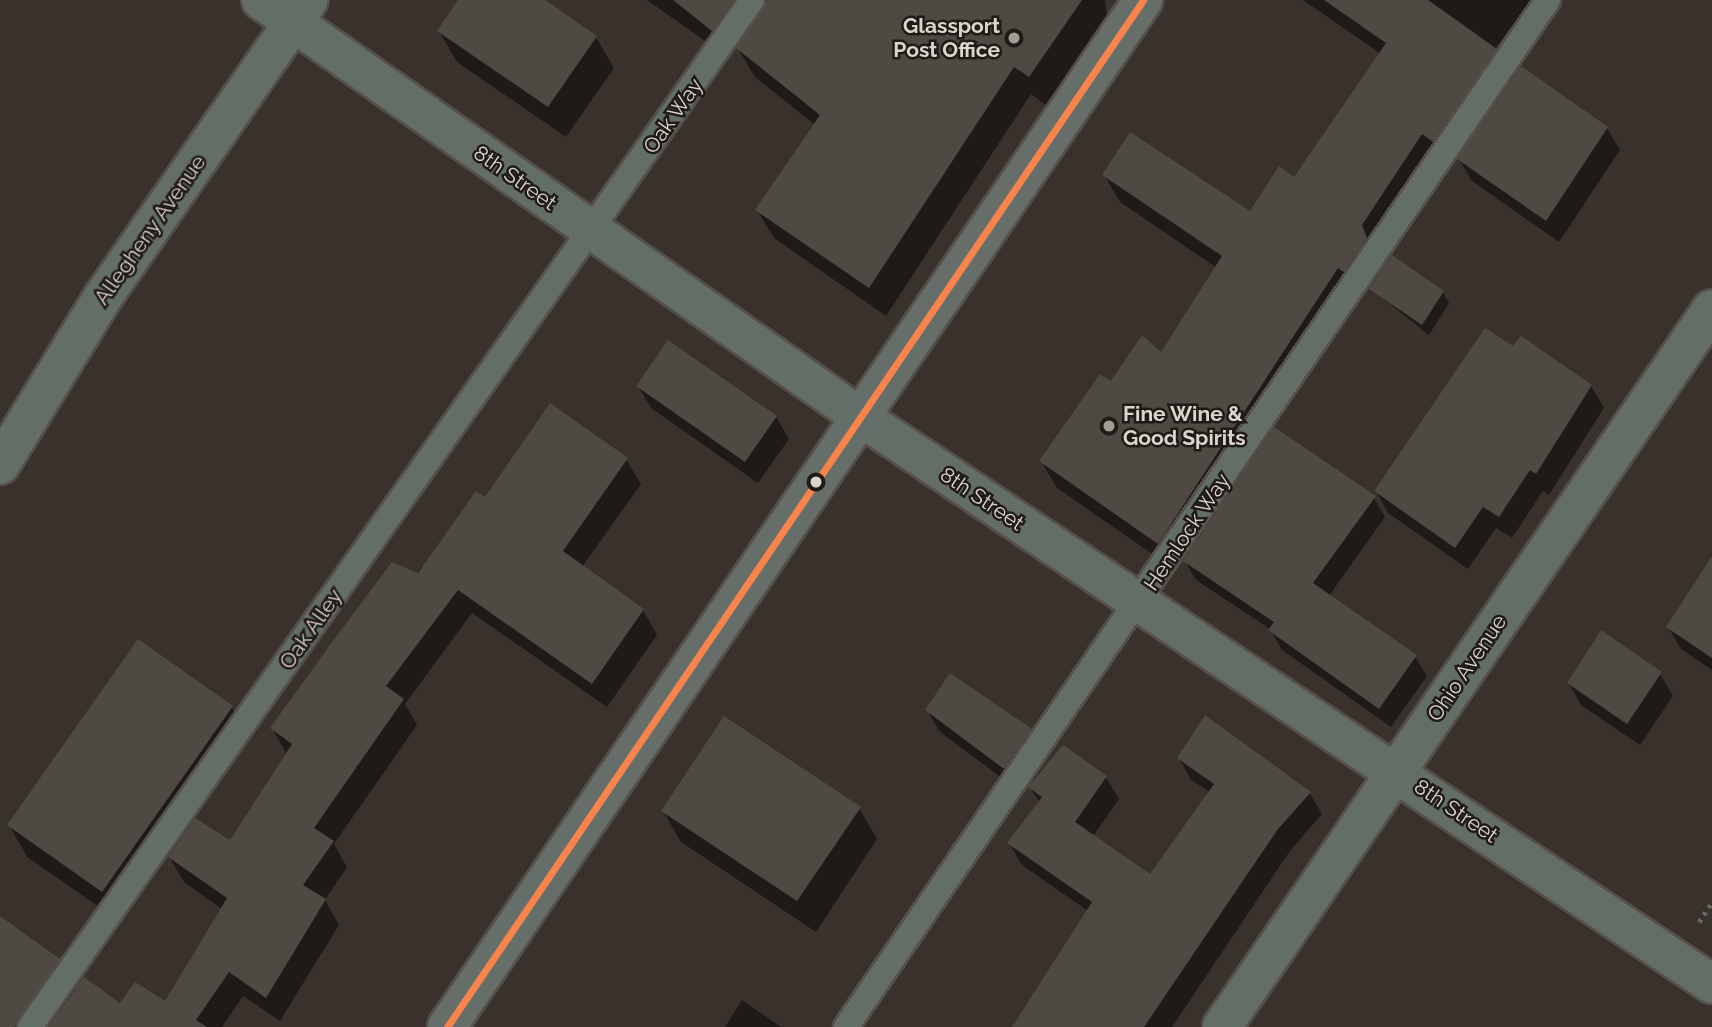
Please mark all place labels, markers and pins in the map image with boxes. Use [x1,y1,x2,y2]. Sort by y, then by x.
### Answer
place label: Glassport Post Office [893,13,1000,63]
marker: Glassport Post Office [1006,30,1022,46]
place label: Fine Wine & Good Spirits [1123,401,1246,451]
marker: Fine Wine & Good Spirits [1101,418,1117,434]
unlabelled marker [809,475,823,489]

